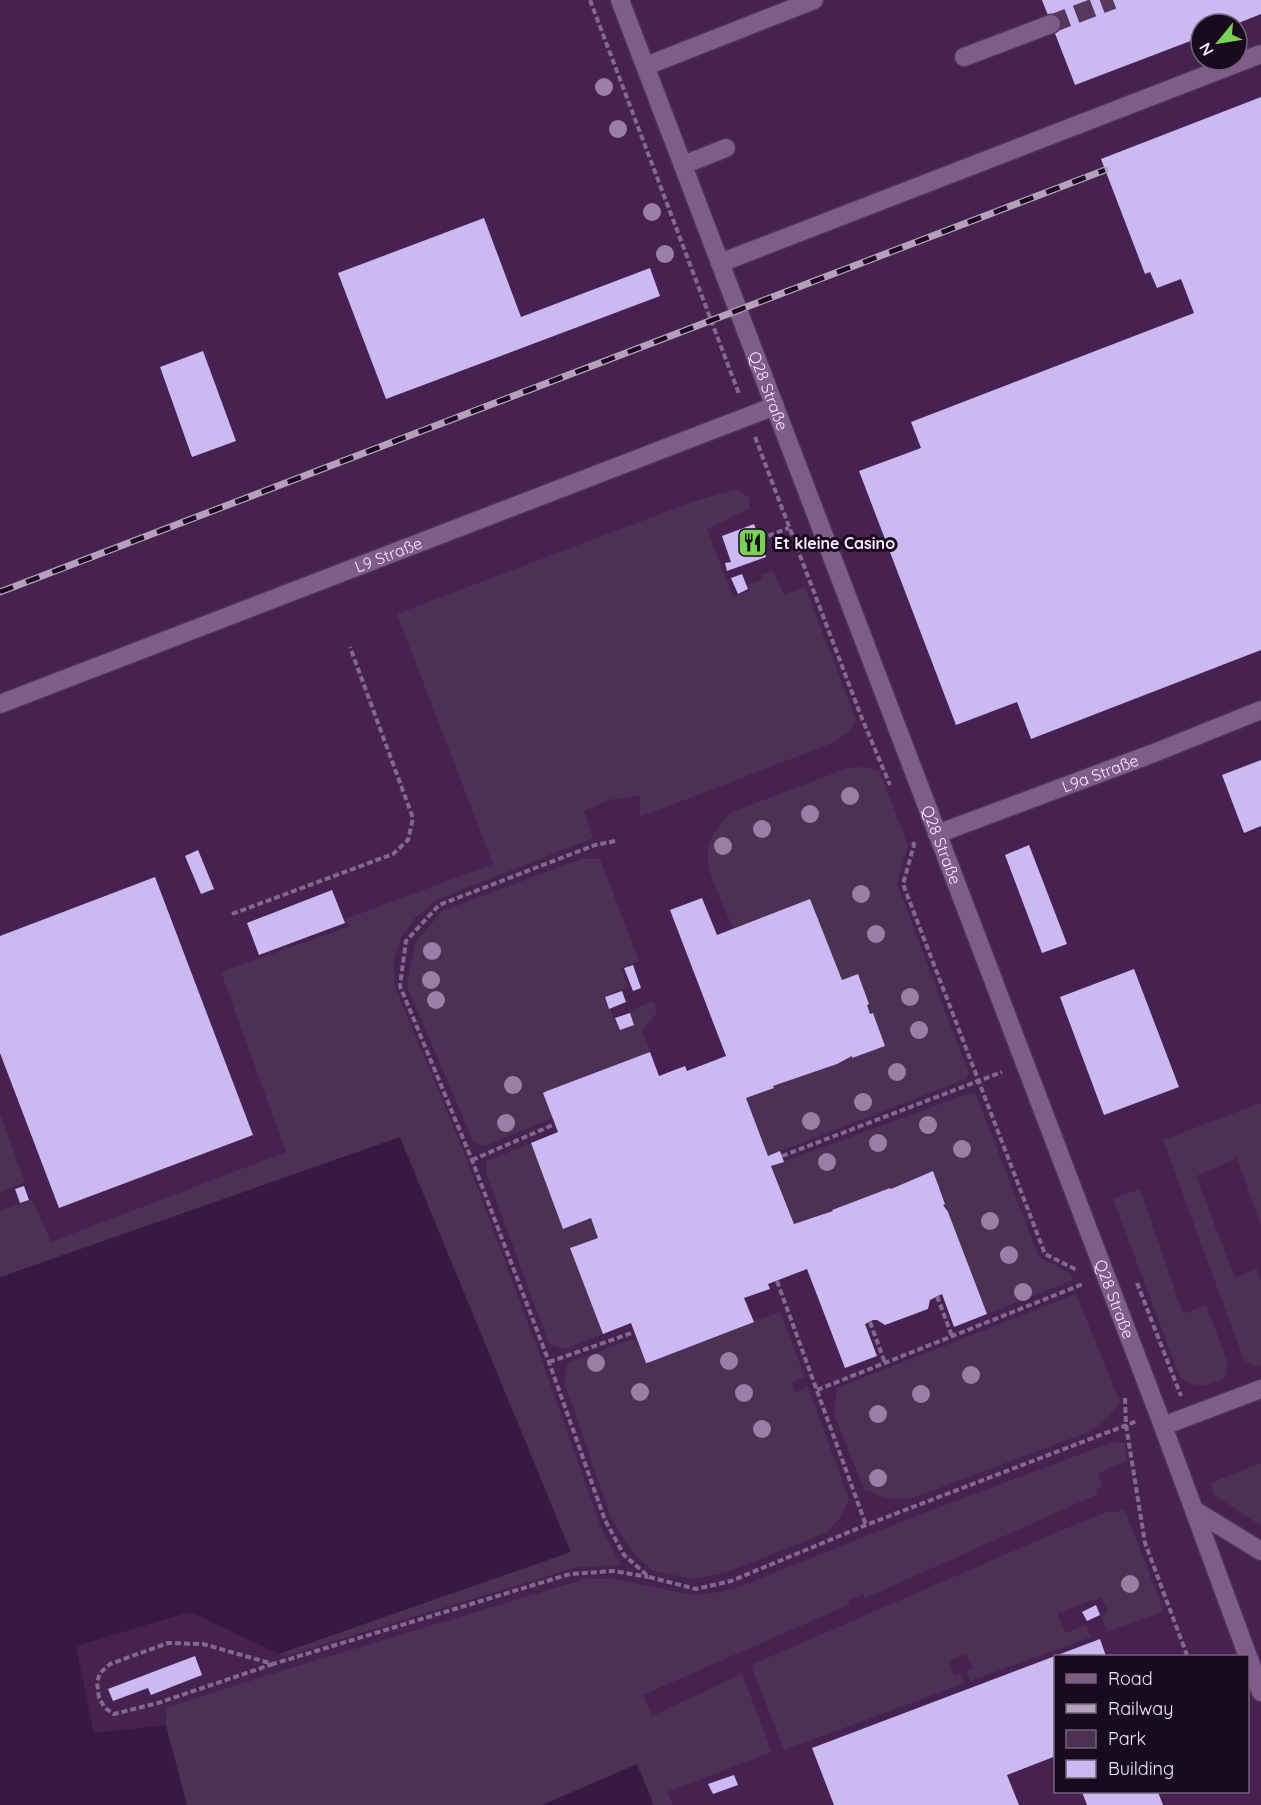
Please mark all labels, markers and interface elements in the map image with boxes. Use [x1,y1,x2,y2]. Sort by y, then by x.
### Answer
north arrow [1189,12,1249,72]
text: N [1194,39,1218,60]
street label: Q28 Straße [745,348,793,433]
restaurant icon: Et kleine Casino [737,527,769,559]
street label: L9 Straße [352,533,425,577]
place label: Et kleine Casino [774,533,895,553]
street label: L9a Straße [1059,750,1141,797]
street label: Q28 Straße [918,802,966,887]
street label: Q28 Straße [1091,1257,1139,1341]
legend [1054,1655,1249,1793]
text: Road [1108,1667,1153,1690]
text: Railway [1108,1697,1174,1720]
text: Park [1108,1727,1146,1750]
text: Building [1108,1757,1174,1780]

